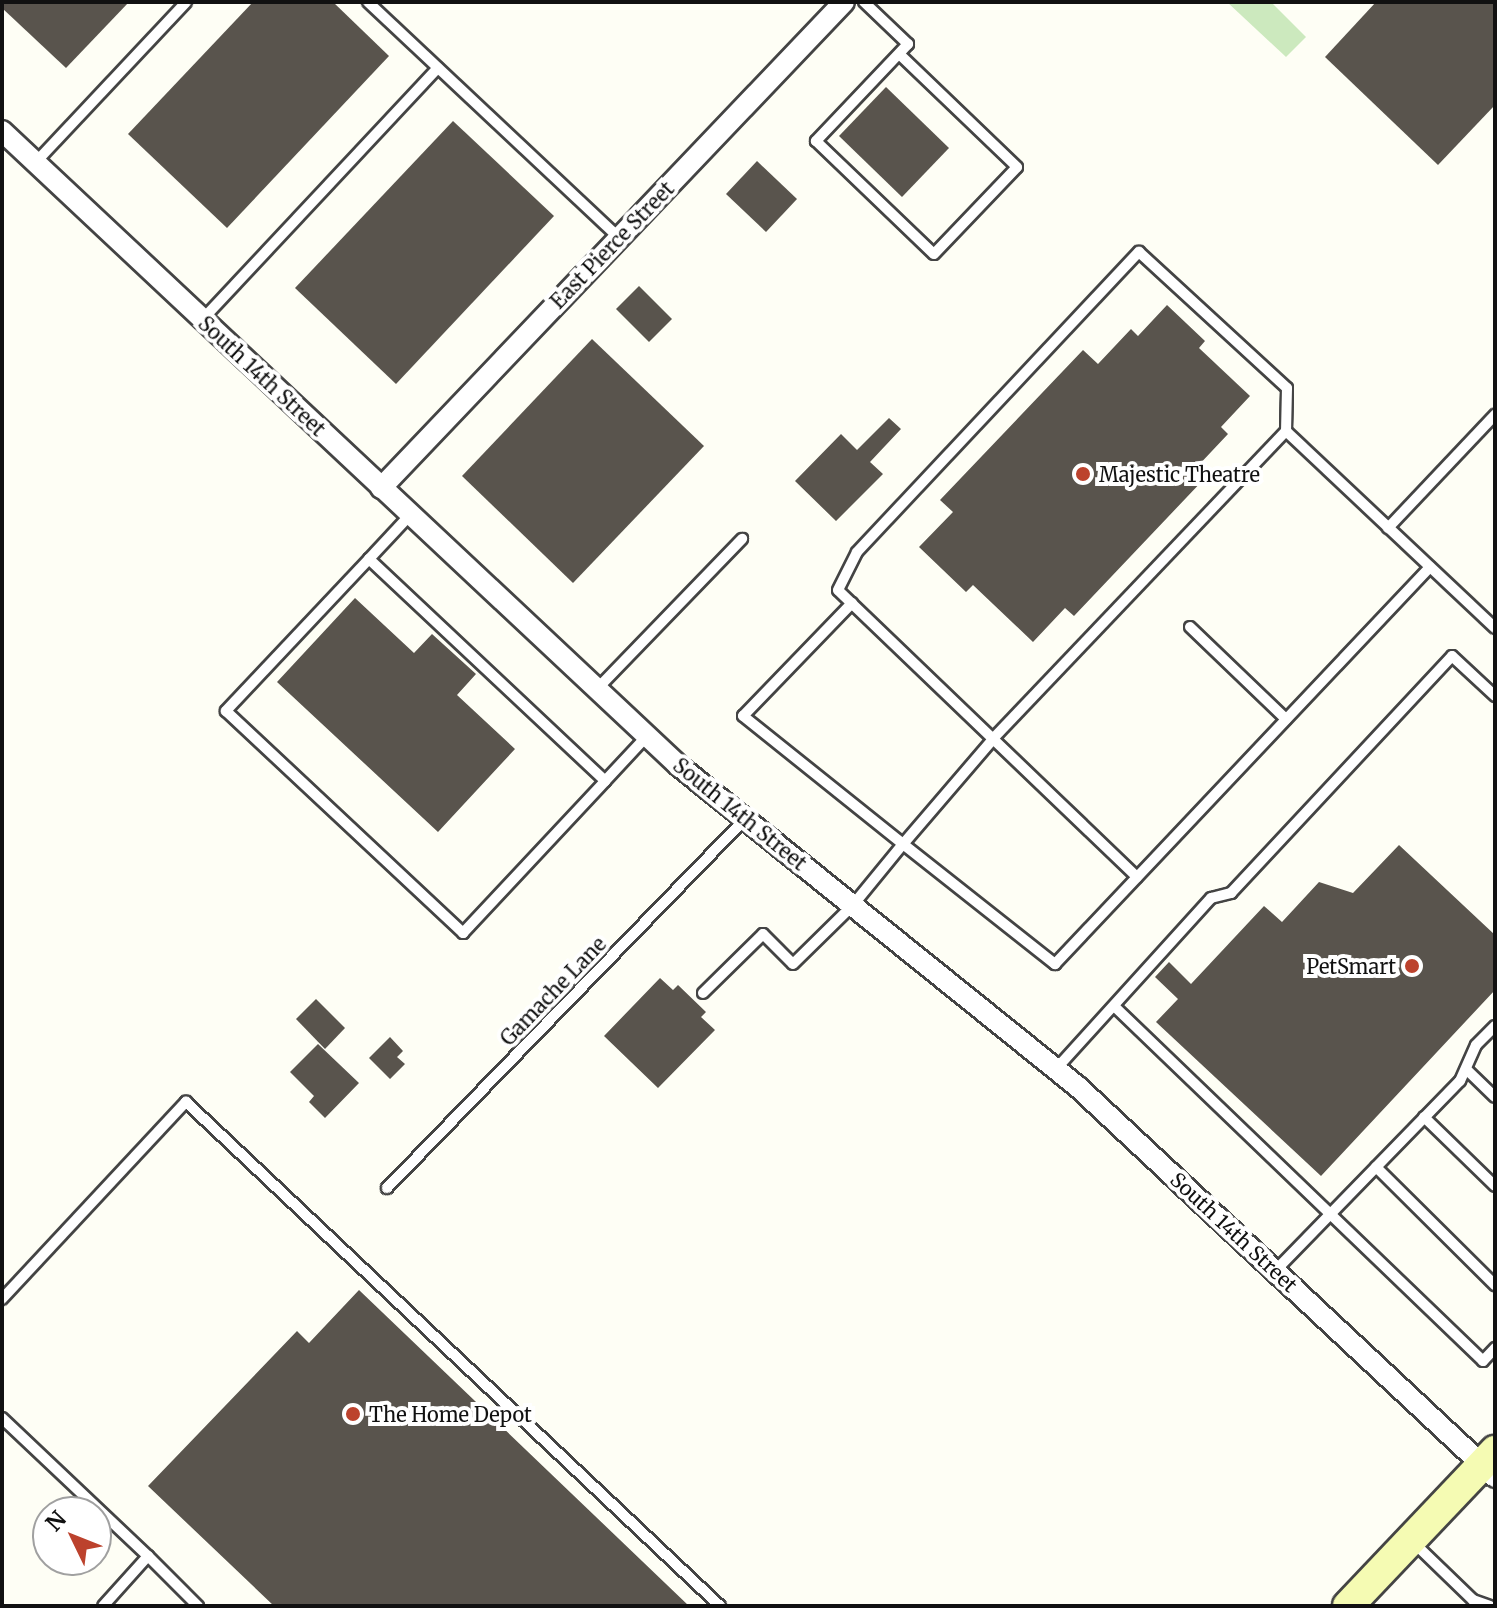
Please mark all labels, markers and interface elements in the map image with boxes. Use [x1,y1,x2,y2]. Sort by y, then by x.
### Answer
street label: East Pierce Street [545,177,679,313]
street label: South 14th Street [194,311,330,441]
place label: Majestic Theatre [1099,462,1260,486]
marker: Majestic Theatre [1074,465,1092,483]
street label: South 14th Street [669,753,811,875]
street label: Gamache Lane [495,932,611,1050]
place label: PetSmart [1306,954,1396,978]
marker: PetSmart [1403,957,1421,975]
street label: South 14th Street [1166,1167,1302,1297]
place label: The Home Depot [369,1402,532,1426]
marker: The Home Depot [344,1405,362,1423]
north arrow [32,1496,112,1576]
text: N [40,1505,72,1537]

